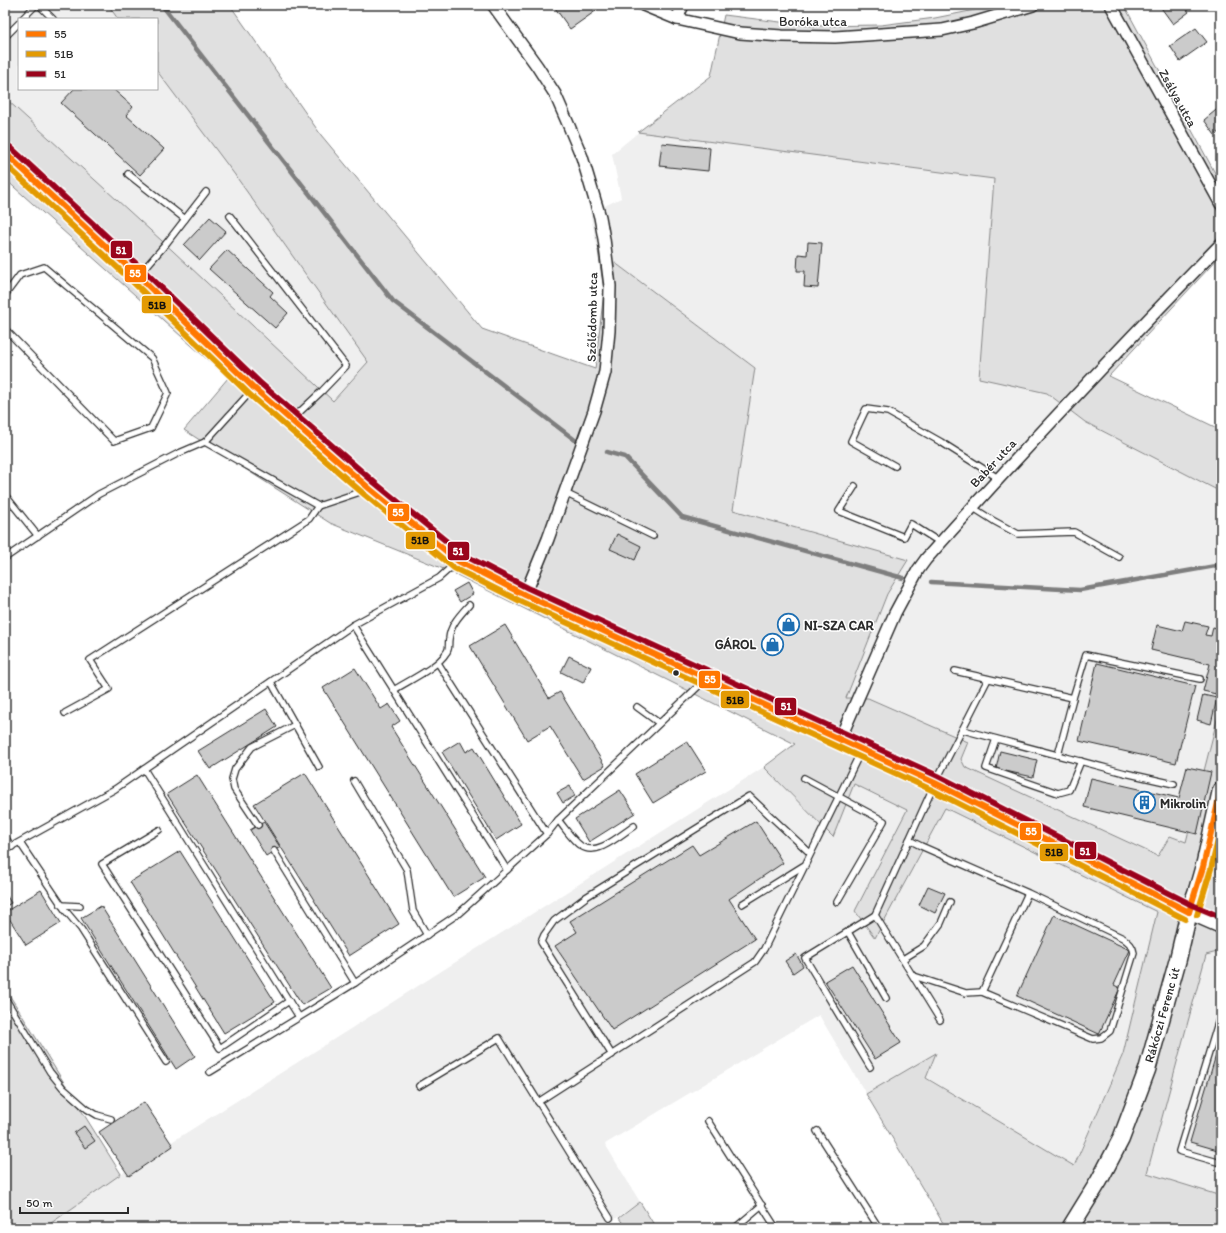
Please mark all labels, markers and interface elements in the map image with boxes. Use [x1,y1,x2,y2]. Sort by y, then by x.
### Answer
street label: Boróka utca [779,14,847,29]
legend [18,18,158,90]
text: 55 [54,27,67,41]
text: 51B [54,47,74,61]
street label: Zsálya utca [1156,66,1200,130]
text: 51 [54,67,66,81]
line badge: 51 [110,240,133,259]
text: 51 [116,244,127,257]
line badge: 55 [124,264,147,283]
text: 55 [129,267,141,280]
street label: Szőlődomb utca [584,272,600,362]
line badge: 51B [141,295,172,314]
text: 51B [148,299,166,312]
street label: Babér utca [967,435,1019,490]
line badge: 55 [387,503,410,522]
text: 55 [392,506,404,519]
line badge: 51B [405,531,436,550]
text: 51B [411,534,429,547]
line badge: 51 [447,541,470,561]
text: 51 [453,545,464,558]
shop icon: NI-SZA CAR [775,612,801,638]
place label: NI-SZA CAR [804,618,874,633]
shop icon: GÁROL [759,631,785,657]
place label: GÁROL [715,637,756,652]
unlabelled marker [671,668,681,678]
line badge: 55 [698,670,721,689]
text: 55 [704,673,716,686]
line badge: 51B [720,690,750,709]
text: 51B [726,694,744,707]
line badge: 51 [774,697,797,716]
text: 51 [781,700,792,713]
building icon: Mikrolin [1131,790,1157,816]
place label: Mikrolin [1160,796,1207,811]
line badge: 55 [1019,822,1042,841]
text: 55 [1025,825,1037,838]
line badge: 51 [1074,841,1097,860]
line badge: 51B [1039,843,1069,862]
text: 51 [1080,845,1091,858]
text: 51B [1045,846,1063,859]
street label: Rákóczi Ferenc út [1141,965,1183,1064]
scale bar [20,1189,128,1215]
text: 50 m [26,1196,52,1210]

